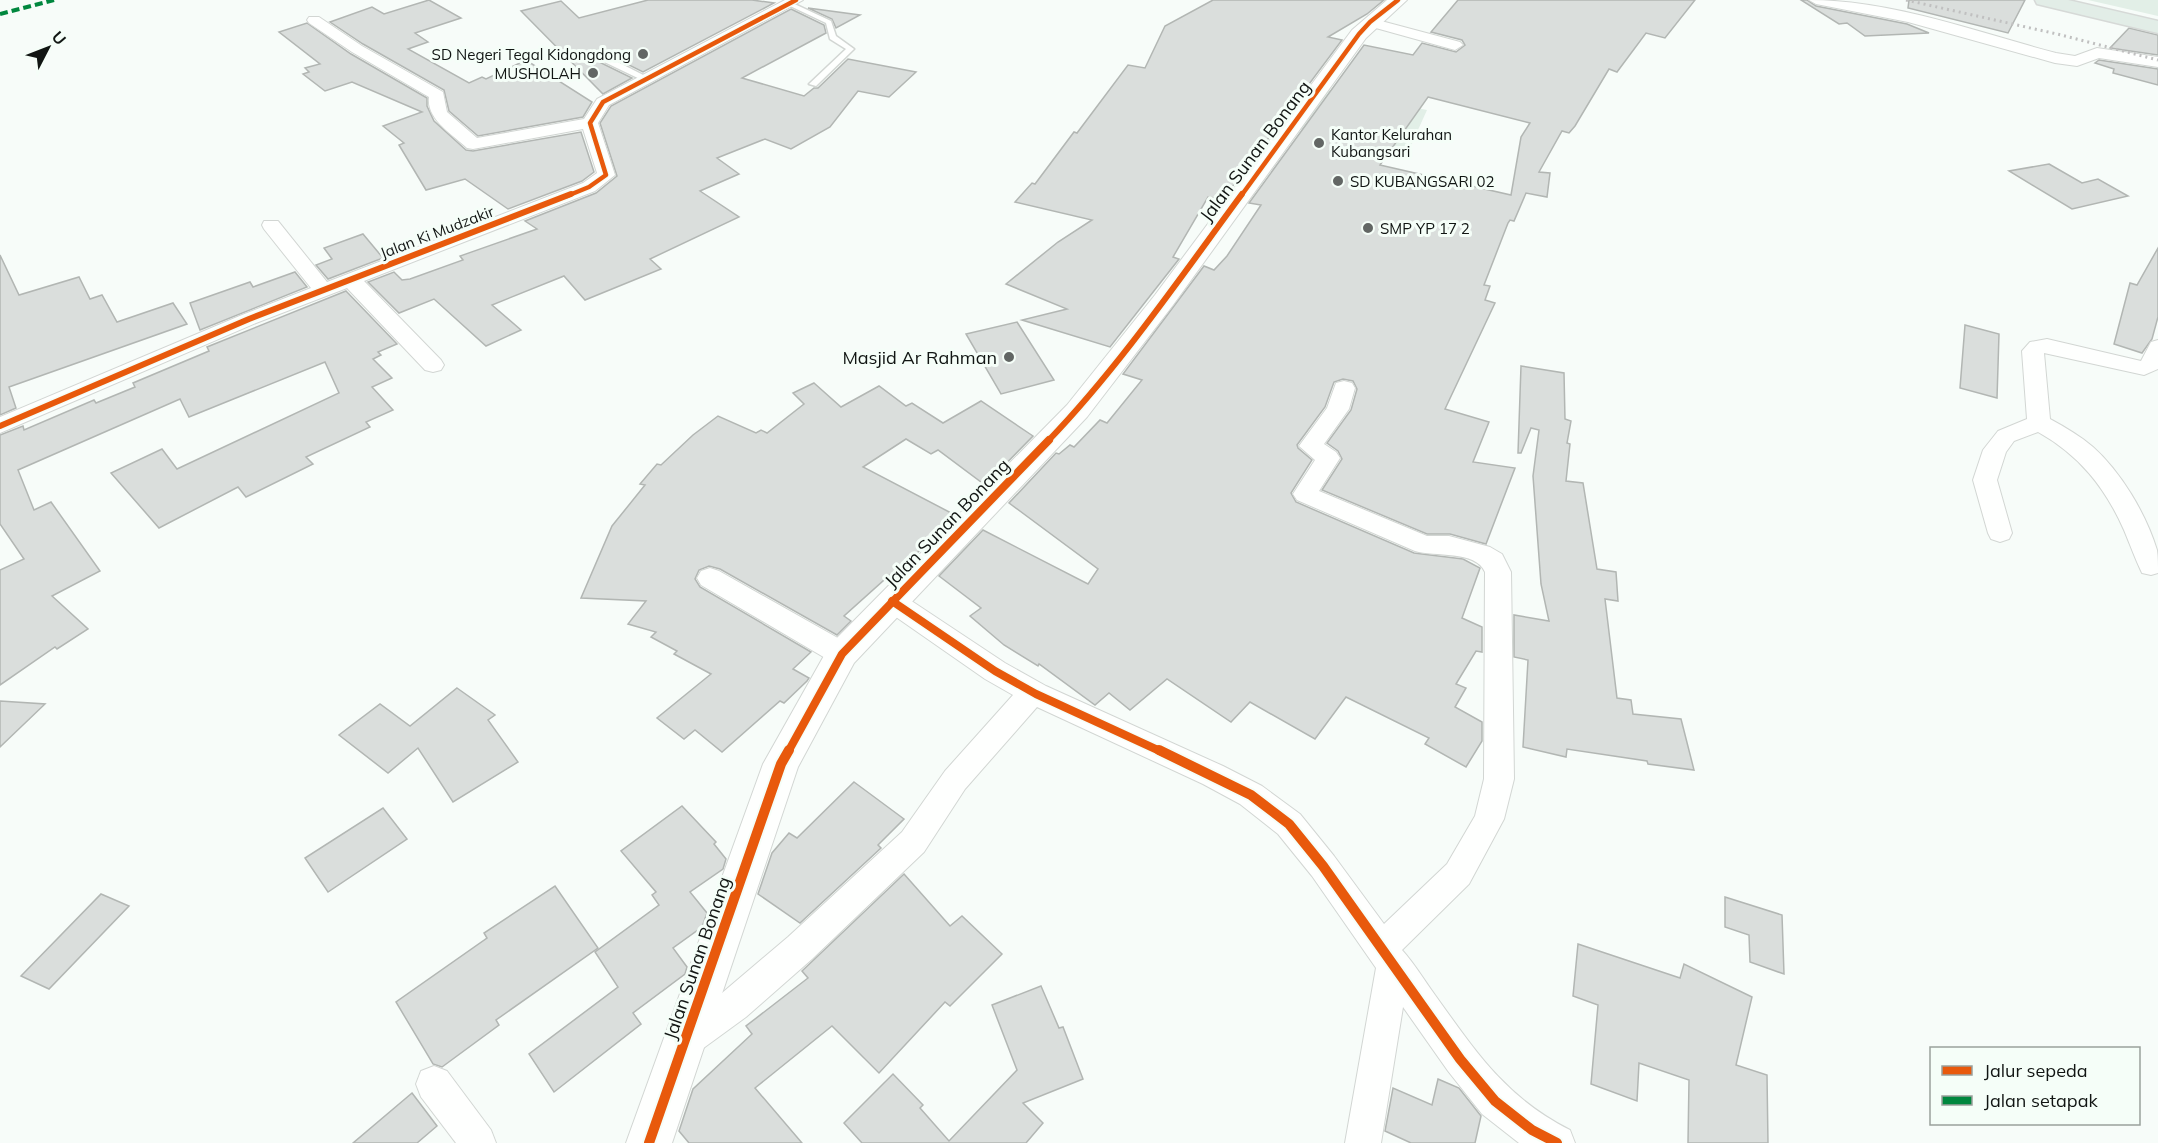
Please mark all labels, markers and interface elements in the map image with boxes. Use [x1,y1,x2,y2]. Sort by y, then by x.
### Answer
north arrow [18,18,78,78]
text: U [48,27,71,49]
place label: SD Negeri Tegal Kidongdong [432,45,631,64]
marker: SD Negeri Tegal Kidongdong [636,47,650,61]
place label: MUSHOLAH [494,64,581,83]
marker: MUSHOLAH [586,66,600,80]
street label: Jalan Sunan Bonang [1195,76,1315,226]
place label: Kantor Kelurahan Kubangsari [1331,125,1452,161]
marker: Kantor Kelurahan Kubangsari [1312,136,1326,150]
place label: SD KUBANGSARI 02 [1350,172,1495,191]
marker: SD KUBANGSARI 02 [1331,174,1345,188]
street label: Jalan Ki Mudzakir [377,201,497,262]
place label: SMP YP 17 2 [1380,219,1470,238]
marker: SMP YP 17 2 [1361,221,1375,235]
place label: Masjid Ar Rahman [842,346,997,369]
marker: Masjid Ar Rahman [1002,350,1016,364]
street label: Jalan Sunan Bonang [880,454,1014,592]
street label: Jalan Sunan Bonang [658,874,736,1042]
legend [1930,1047,2140,1125]
text: Jalur sepeda [1984,1059,2088,1082]
text: Jalan setapak [1984,1089,2098,1112]

